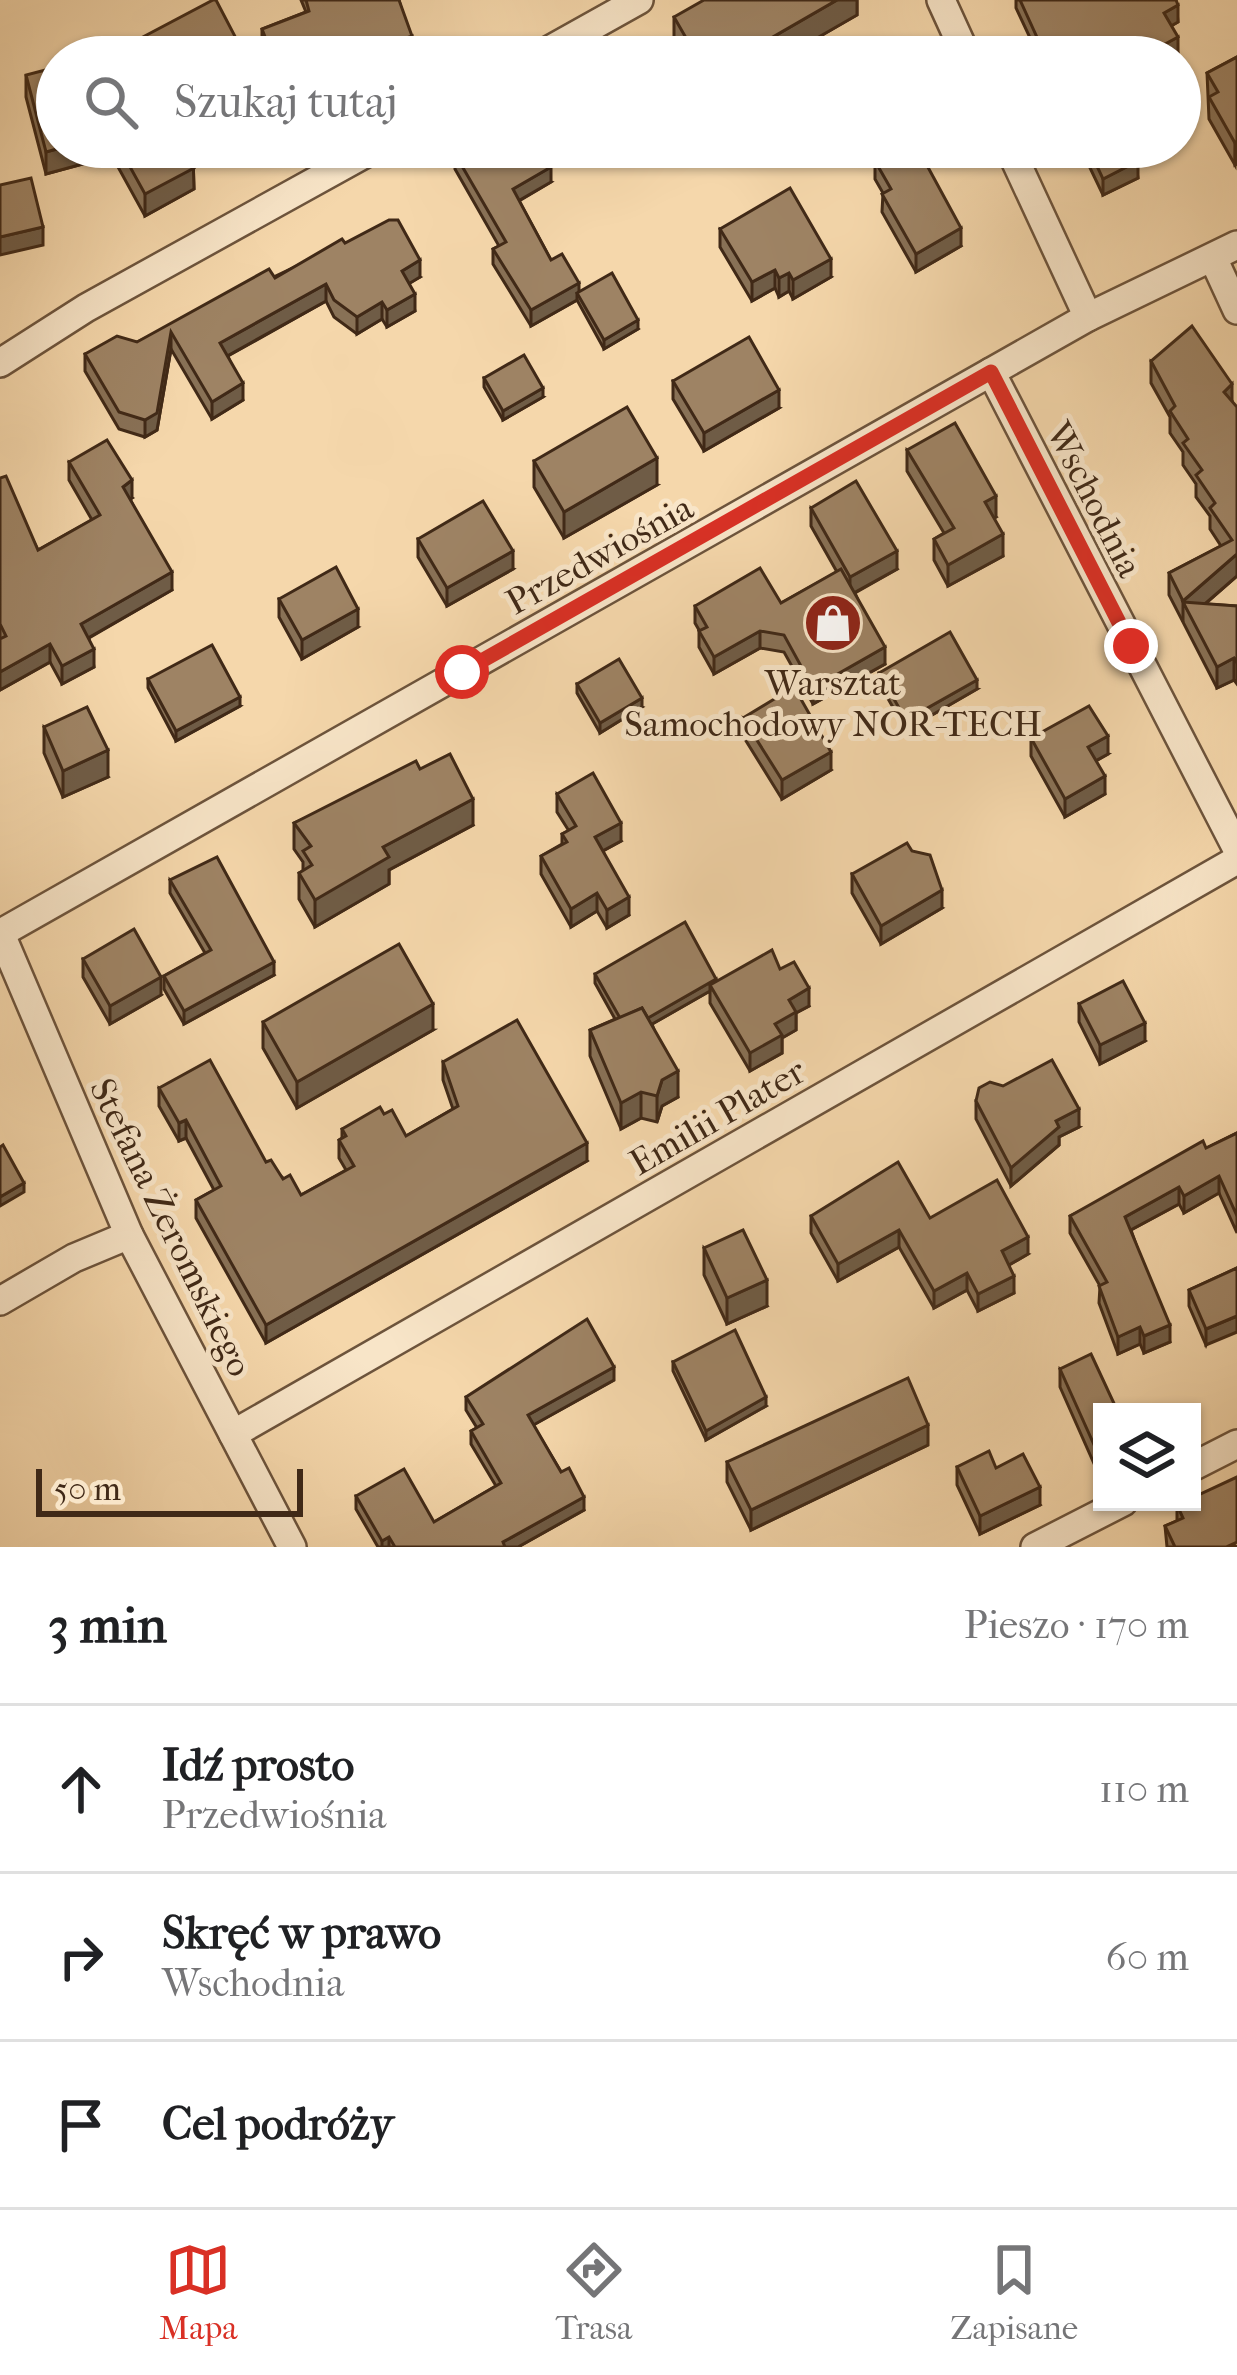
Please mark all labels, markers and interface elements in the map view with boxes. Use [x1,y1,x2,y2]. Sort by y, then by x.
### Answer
search box [36,36,1201,168]
icon: search [78,69,144,135]
text: Szukaj tutaj [174,76,397,129]
street label: Wschodnia [1037,414,1151,584]
street label: Przedwiośnia [499,486,700,623]
shop icon: Warsztat Samochodowy NOR-TECH [802,592,864,654]
route end [1104,619,1158,673]
route start [435,645,489,699]
place label: Warsztat Samochodowy NOR-TECH [624,662,1042,745]
street label: Emilii Plater [622,1049,813,1184]
street label: Stefana Żeromskiego [81,1072,261,1383]
map controls [1093,1403,1201,1511]
button: layers [1093,1403,1201,1511]
scale bar [36,1463,303,1516]
text: 50 m [54,1470,121,1509]
text: 3 min [48,1595,167,1655]
text: Pieszo · 170 m [964,1602,1189,1648]
text: Idź prosto [162,1739,354,1792]
icon: ahead [48,1756,114,1822]
text: 110 m [1099,1766,1189,1812]
text: Przedwiośnia [162,1792,386,1838]
text: Skręć w prawo [162,1907,441,1960]
icon: right [48,1924,114,1990]
text: 60 m [1106,1934,1189,1980]
text: Wschodnia [162,1960,344,2006]
icon: arrive [48,2092,114,2158]
text: Cel podróży [162,2098,394,2151]
tab: Mapa [159,2237,238,2348]
tab: Trasa [556,2237,632,2348]
tab: Zapisane [950,2237,1078,2348]

